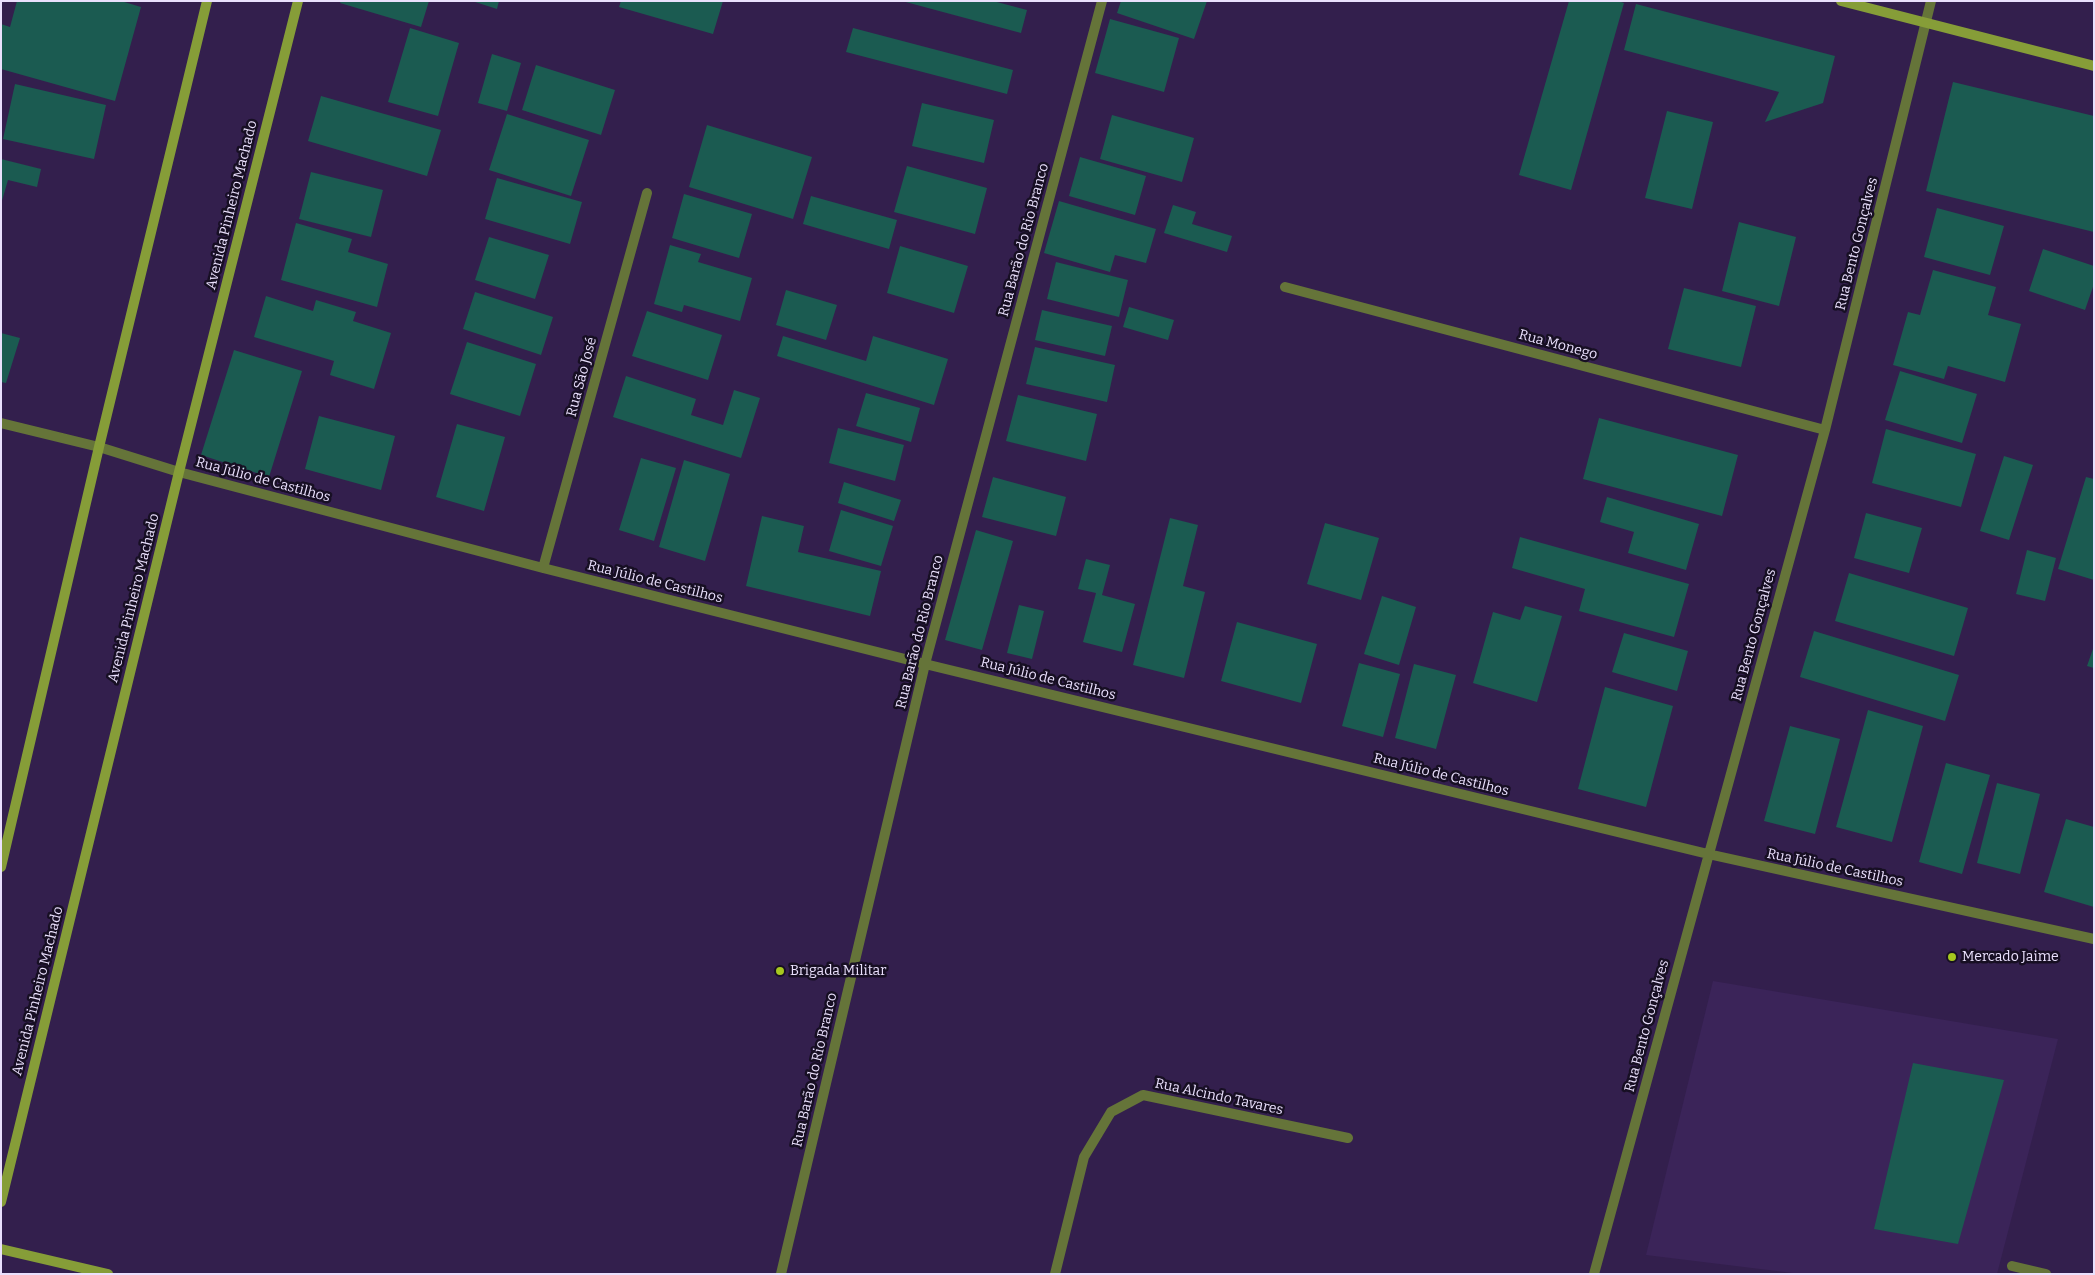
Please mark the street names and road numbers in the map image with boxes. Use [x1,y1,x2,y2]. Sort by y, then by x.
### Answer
street label: Avenida Pinheiro Machado [203,119,261,291]
street label: Rua Barão do Rio Branco [995,162,1053,318]
street label: Rua Bento Gonçalves [1832,176,1882,312]
street label: Rua Monego [1517,326,1599,364]
street label: Rua São José [563,335,601,419]
street label: Rua Júlio de Castilhos [194,454,332,506]
street label: Avenida Pinheiro Machado [105,512,163,684]
street label: Rua Barão do Rio Branco [893,553,947,711]
street label: Rua Júlio de Castilhos [586,557,724,607]
street label: Rua Bento Gonçalves [1728,567,1780,703]
street label: Rua Júlio de Castilhos [979,654,1117,704]
street label: Rua Júlio de Castilhos [1372,750,1510,800]
street label: Rua Júlio de Castilhos [1765,845,1905,891]
street label: Avenida Pinheiro Machado [9,905,67,1077]
street label: Rua Bento Gonçalves [1621,958,1673,1094]
street label: Rua Barão do Rio Branco [789,991,841,1149]
street label: Rua Alcindo Tavares [1153,1075,1285,1119]

